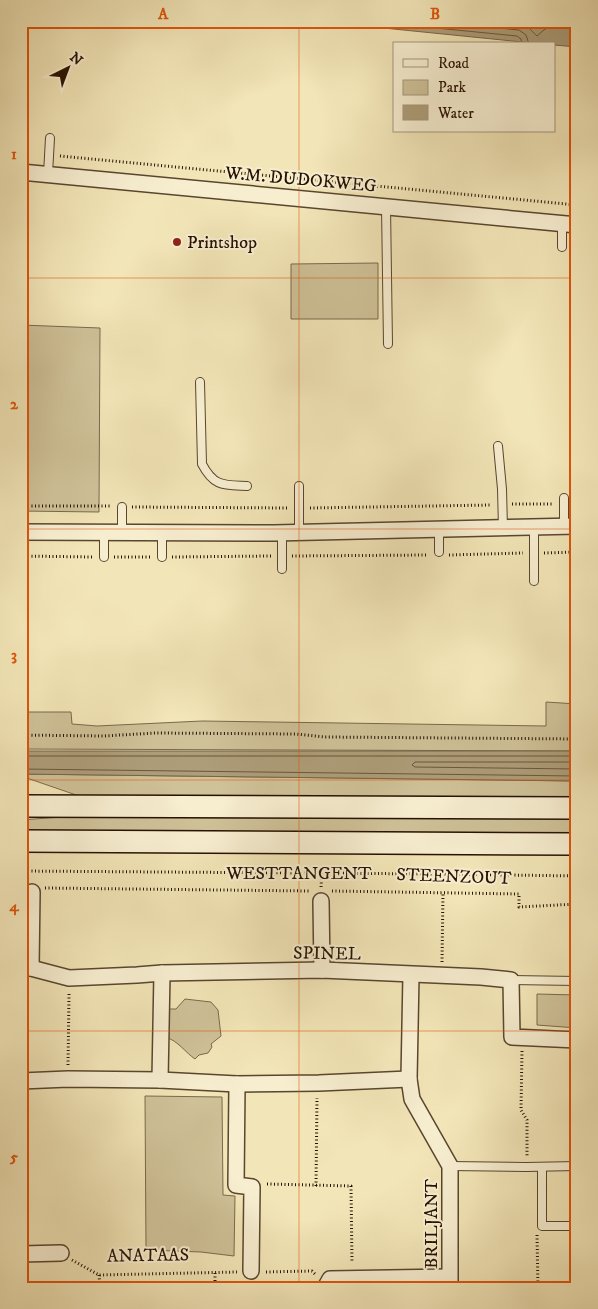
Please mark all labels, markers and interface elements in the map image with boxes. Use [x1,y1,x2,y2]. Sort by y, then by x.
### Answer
text: A [157,4,169,24]
text: B [430,4,440,24]
north arrow [42,42,92,92]
legend [393,42,556,132]
text: N [66,49,87,70]
text: Road [438,54,470,73]
text: Park [438,78,467,97]
text: Water [437,104,474,123]
text: 1 [11,144,17,164]
street label: W.M. DUDOKWEG [223,162,378,198]
place label: Printshop [187,232,257,254]
marker: Printshop [171,236,183,248]
text: 2 [10,394,19,414]
text: 3 [11,645,17,665]
street label: WESTTANGENT [225,863,372,885]
street label: STEENZOUT [396,864,512,890]
text: 4 [8,896,19,916]
street label: SPINEL [293,942,361,966]
text: 5 [9,1147,18,1167]
street label: BRILJANT [421,1179,443,1269]
street label: ANATAAS [107,1244,189,1268]

